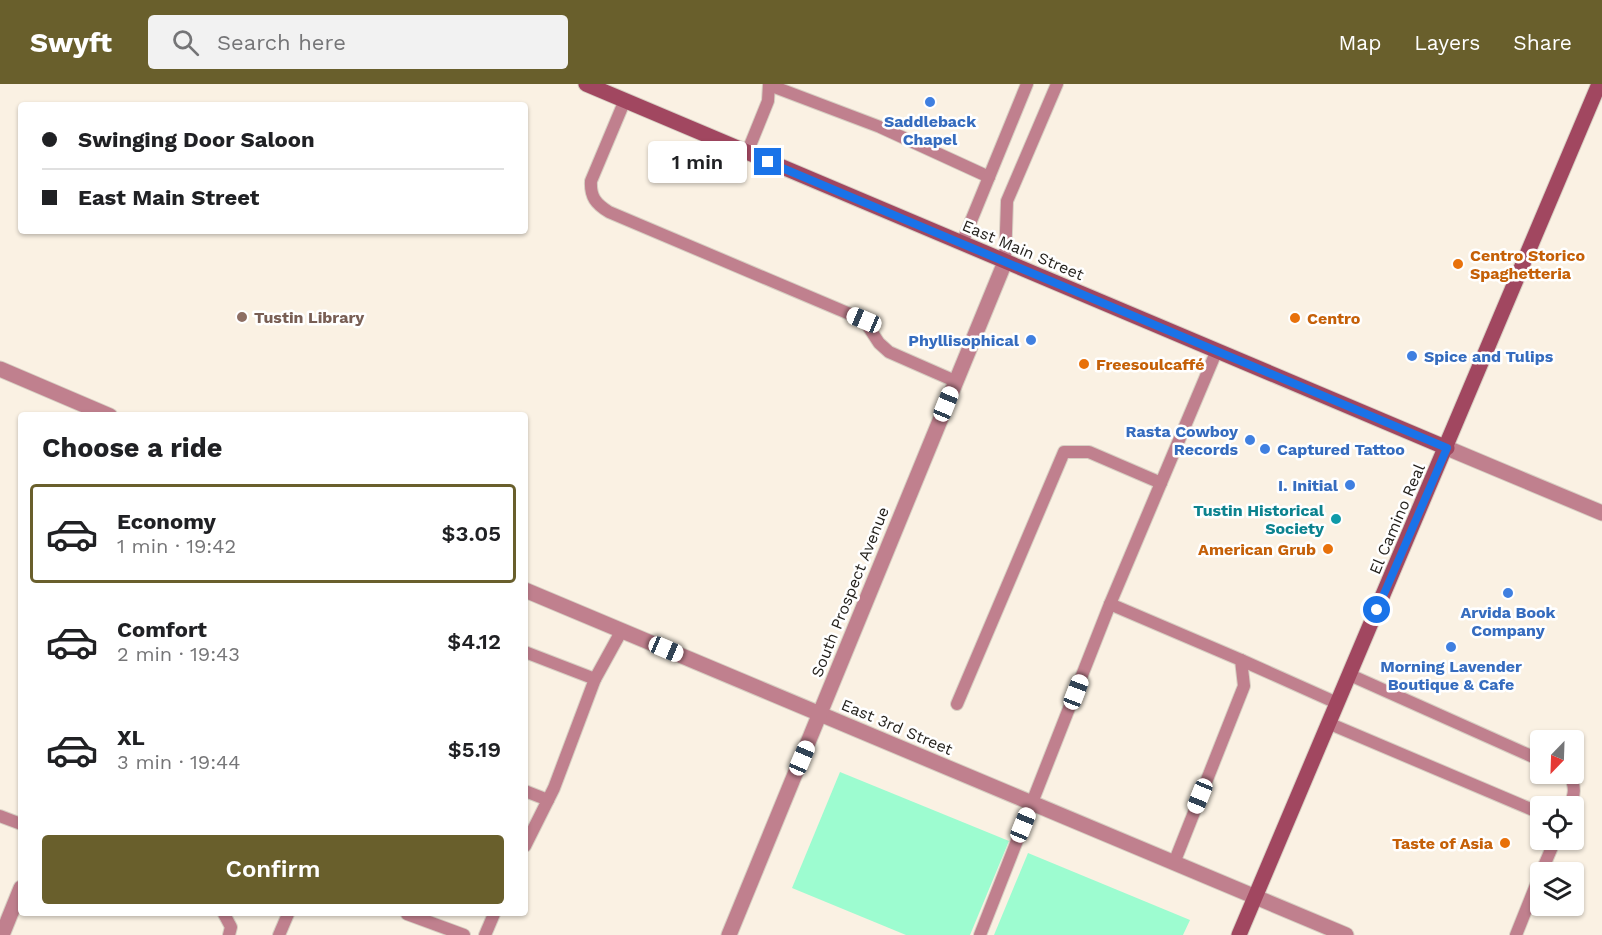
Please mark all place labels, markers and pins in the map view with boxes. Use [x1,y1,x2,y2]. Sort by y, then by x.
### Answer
marker: Saddleback Chapel [923,95,937,109]
place label: Saddleback Chapel [884,112,976,149]
place label: Centro Storico Spaghetteria [1470,246,1585,283]
marker: Centro Storico Spaghetteria [1451,257,1465,271]
place label: Tustin Library [254,308,365,327]
place label: Centro [1307,309,1361,328]
marker: Tustin Library [235,310,249,324]
marker: Centro [1288,311,1302,325]
place label: Phyllisophical [908,331,1020,350]
marker: Phyllisophical [1024,333,1038,347]
place label: Spice and Tulips [1424,347,1554,366]
marker: Spice and Tulips [1405,349,1419,363]
place label: Freesoulcaffé [1096,355,1205,374]
marker: Freesoulcaffé [1077,357,1091,371]
place label: Rasta Cowboy Records [1126,422,1239,459]
marker: Rasta Cowboy Records [1243,433,1257,447]
place label: Captured Tattoo [1277,440,1405,459]
marker: Captured Tattoo [1258,442,1272,456]
place label: I. Initial [1278,476,1339,495]
marker: I. Initial [1343,478,1357,492]
place label: Tustin Historical Society [1193,501,1325,538]
marker: Tustin Historical Society [1329,512,1343,526]
place label: American Grub [1198,540,1316,559]
marker: American Grub [1321,542,1335,556]
marker: Arvida Book Company [1501,586,1515,600]
place label: Arvida Book Company [1460,603,1556,640]
marker: Morning Lavender Boutique & Cafe [1444,640,1458,654]
place label: Morning Lavender Boutique & Cafe [1380,657,1522,694]
place label: Taste of Asia [1392,834,1494,853]
marker: Taste of Asia [1498,836,1512,850]

